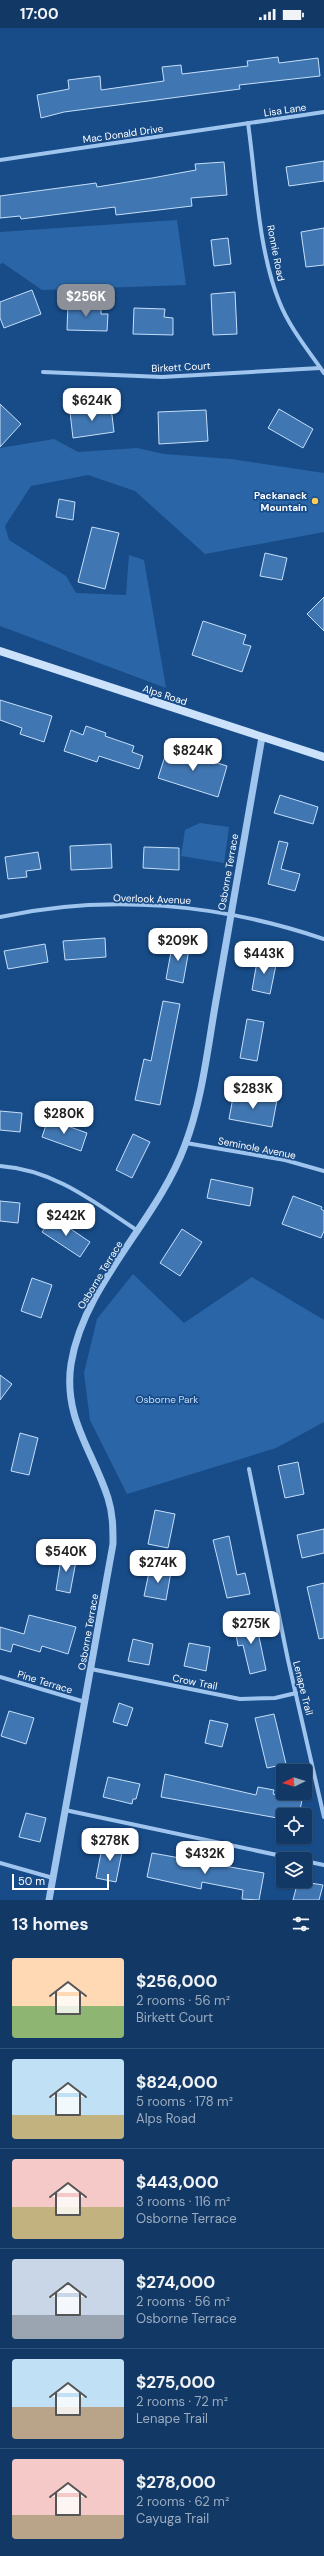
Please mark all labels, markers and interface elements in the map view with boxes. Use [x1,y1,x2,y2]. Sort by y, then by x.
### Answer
text: 17:00 [20,4,58,24]
street label: Lisa Lane [263,101,307,119]
street label: Mac Donald Drive [82,122,164,146]
street label: Ronnie Road [264,224,288,282]
pin: $256K [58,284,114,318]
text: $256K [66,288,106,305]
street label: Birkett Court [151,359,211,375]
pin: $624K [64,388,120,422]
text: $624K [72,392,112,409]
place label: Packanack Mountain [254,489,307,514]
marker: Packanack Mountain [310,496,320,506]
street label: Alps Road [141,682,189,708]
pin: $824K [165,738,221,772]
text: $824K [173,742,213,759]
street label: Osborne Terrace [215,832,241,911]
street label: Overlook Avenue [113,891,191,907]
pin: $209K [150,928,206,962]
text: $209K [157,932,199,949]
pin: $443K [236,941,292,975]
text: $443K [243,945,285,962]
pin: $283K [225,1076,281,1110]
text: $283K [233,1080,273,1097]
pin: $280K [36,1101,92,1135]
text: $280K [43,1105,85,1122]
street label: Seminole Avenue [217,1134,297,1162]
pin: $242K [38,1203,94,1237]
text: $242K [46,1207,86,1224]
street label: Osborne Terrace [75,1238,126,1312]
park label: Osborne Park [136,1393,198,1406]
pin: $540K [38,1539,94,1573]
text: $540K [45,1543,87,1560]
pin: $274K [130,1550,186,1584]
text: $274K [139,1554,177,1571]
street label: Osborne Terrace [75,1592,101,1671]
pin: $275K [223,1611,279,1645]
text: $275K [232,1615,270,1632]
street label: Lenape Trail [290,1660,316,1716]
street label: Pine Terrace [16,1667,74,1697]
street label: Crow Trail [171,1671,219,1693]
north arrow [276,1764,312,1800]
map controls [276,1764,312,1888]
button: locate [276,1808,312,1844]
pin: $278K [82,1828,138,1862]
text: $278K [91,1832,129,1849]
pin: $432K [177,1841,233,1875]
text: $432K [185,1845,225,1862]
button: layers [276,1852,312,1888]
scale bar [12,1872,109,1891]
text: 50 m [18,1874,45,1888]
text: 13 homes [12,1913,89,1935]
icon: filters [290,1913,312,1935]
text: $256,000 [136,1970,218,1992]
icon: home [44,1974,92,2022]
text: 2 rooms · 56 m² [136,1992,230,2009]
text: Birkett Court [136,2009,213,2026]
text: $824,000 [136,2071,218,2093]
icon: home [44,2075,92,2123]
text: 5 rooms · 178 m² [136,2093,233,2110]
text: Alps Road [136,2110,196,2127]
text: $443,000 [136,2171,219,2193]
icon: home [44,2175,92,2223]
text: 3 rooms · 116 m² [136,2193,230,2210]
text: Osborne Terrace [136,2210,237,2227]
text: $274,000 [136,2271,215,2293]
icon: home [44,2275,92,2323]
text: 2 rooms · 56 m² [136,2293,230,2310]
text: Osborne Terrace [136,2310,237,2327]
text: $275,000 [136,2371,215,2393]
icon: home [44,2375,92,2423]
text: 2 rooms · 72 m² [136,2393,228,2410]
text: Lenape Trail [136,2410,208,2427]
text: $278,000 [136,2471,216,2493]
icon: home [44,2475,92,2523]
text: 2 rooms · 62 m² [136,2493,229,2510]
text: Cayuga Trail [136,2510,209,2527]

